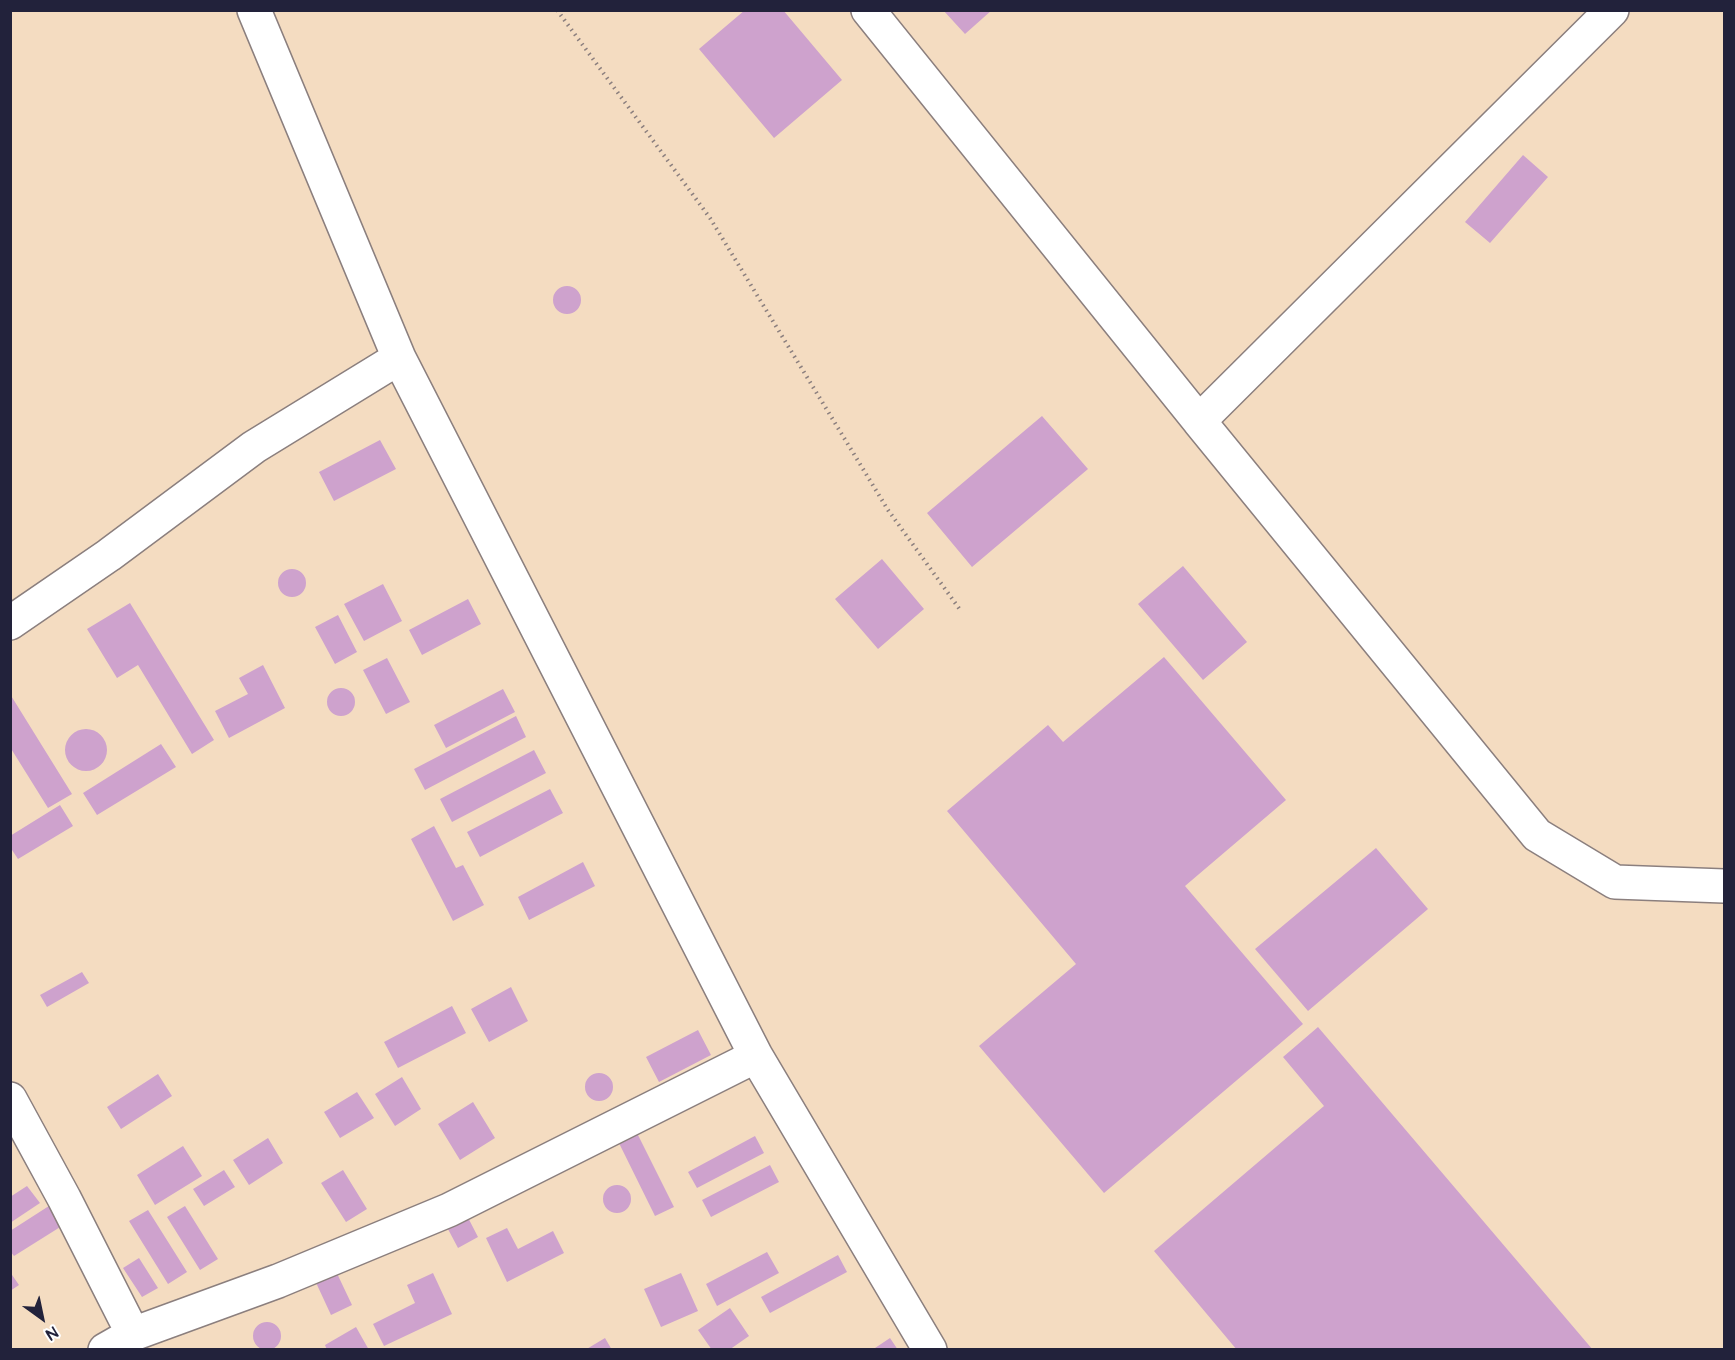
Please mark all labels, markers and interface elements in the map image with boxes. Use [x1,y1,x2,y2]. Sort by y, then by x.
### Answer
north arrow [12,1288,72,1348]
text: N [42,1321,62,1345]

